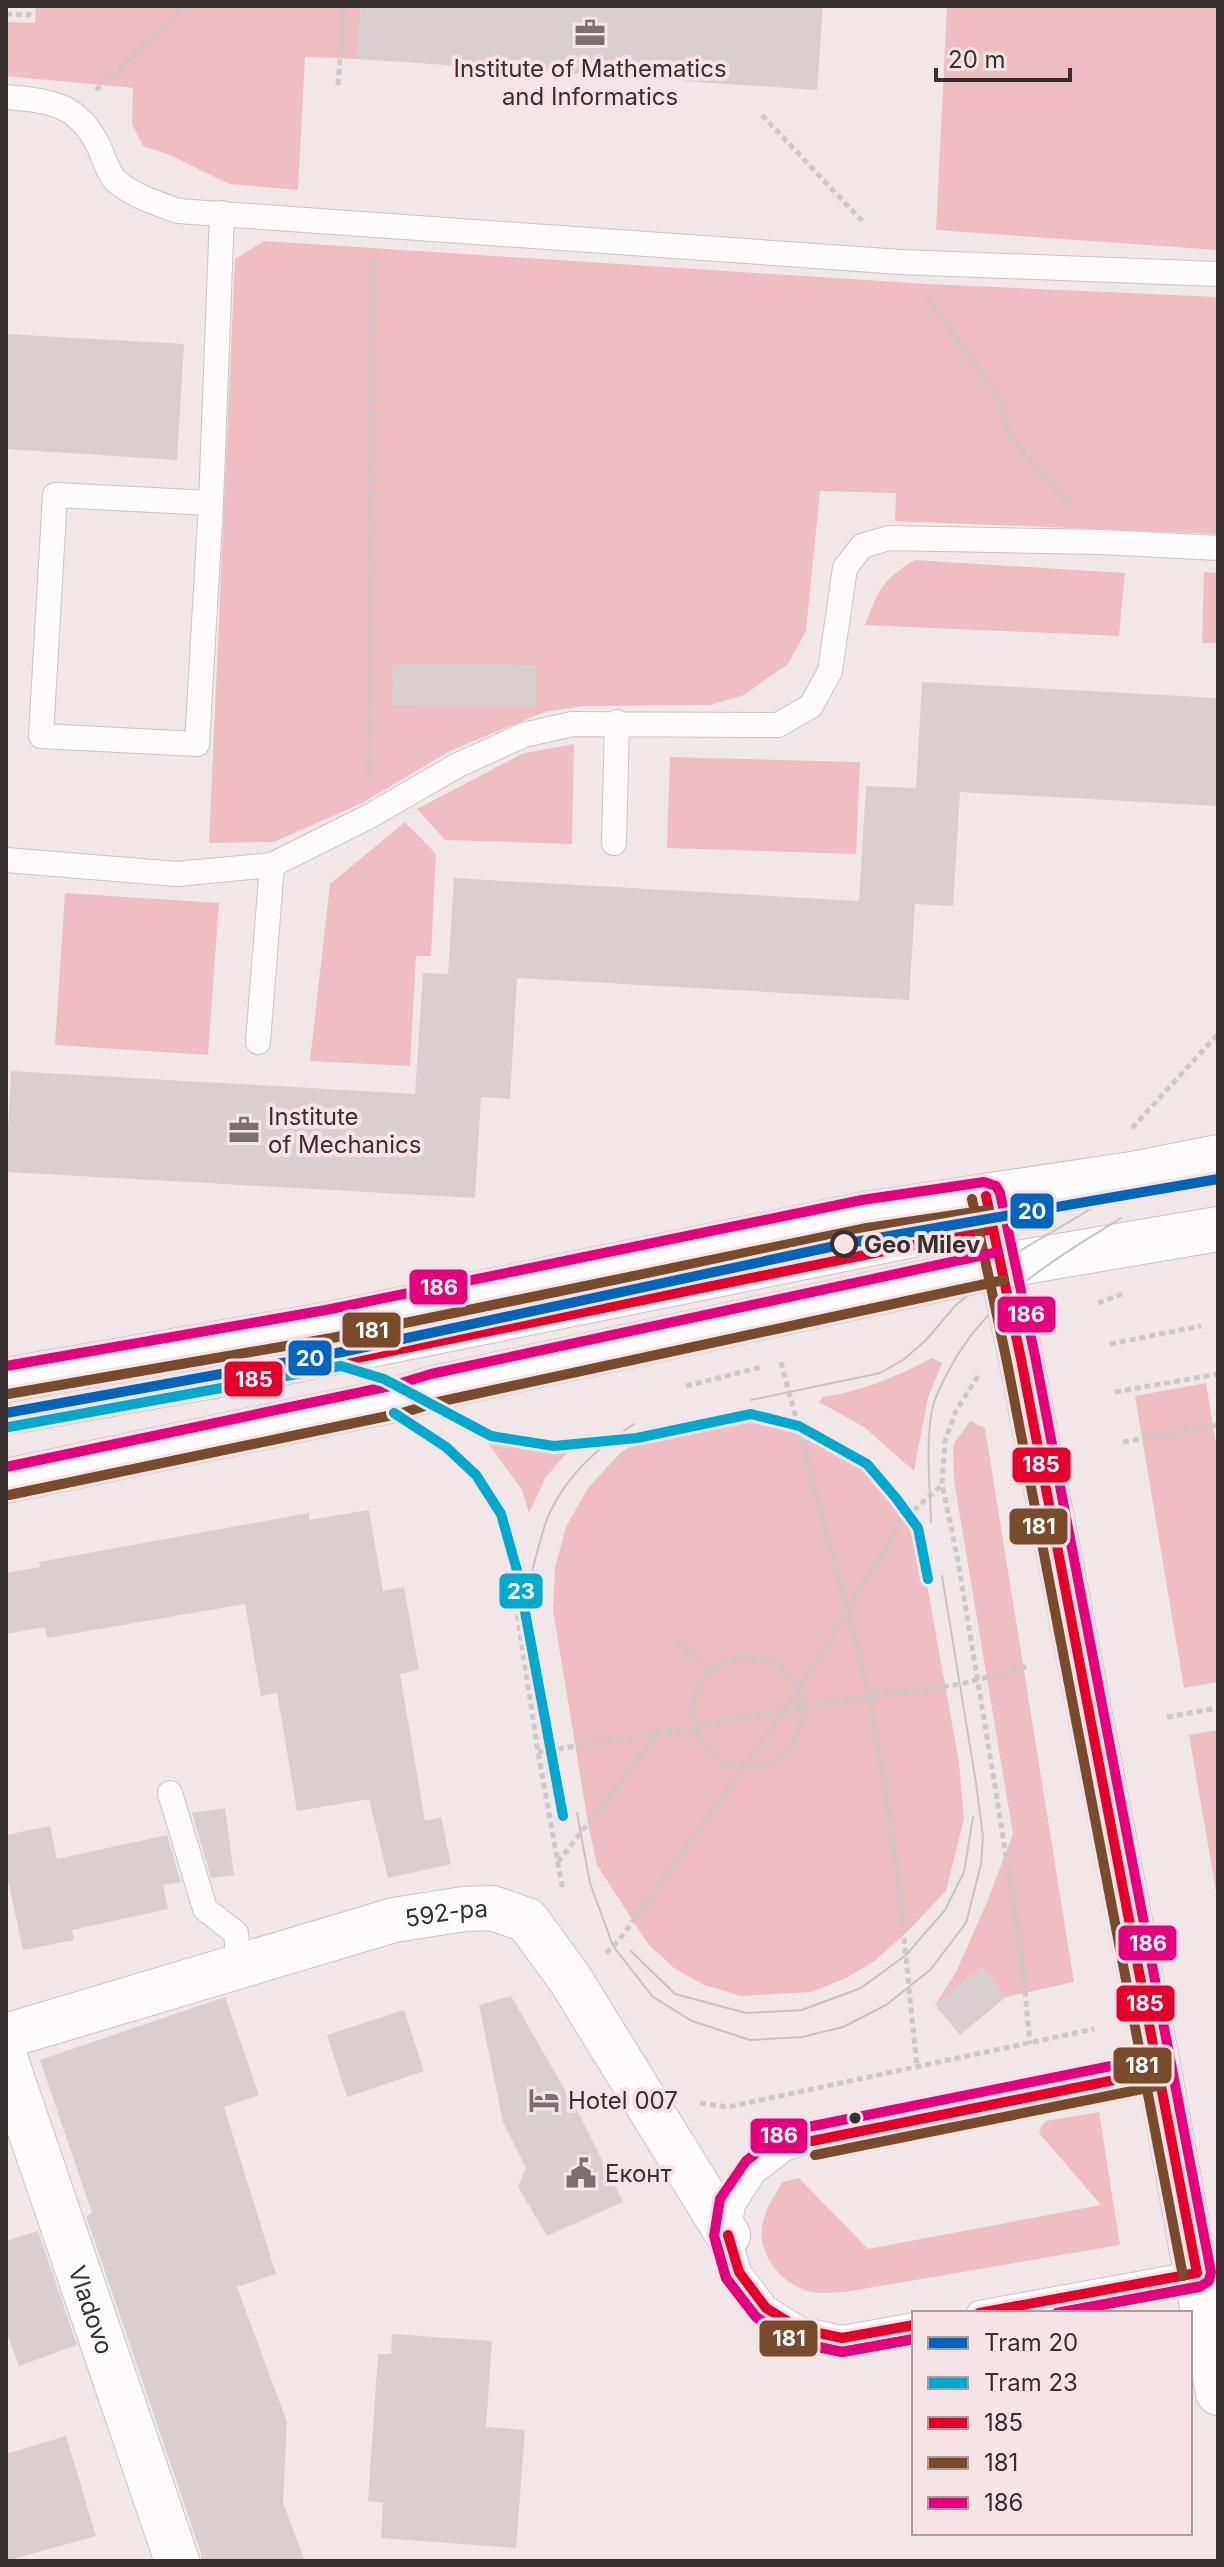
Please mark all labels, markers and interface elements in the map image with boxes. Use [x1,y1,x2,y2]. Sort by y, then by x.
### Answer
office icon: Institute of Mathematics and Informatics [573,16,607,50]
scale bar [936,32,1070,82]
text: 20 m [948,45,1006,74]
place label: Institute of Mathematics and Informatics [453,54,727,111]
place label: Institute of Mechanics [268,1102,421,1159]
office icon: Institute of Mechanics [227,1113,261,1147]
line badge: 20 [1009,1192,1055,1230]
text: 20 [1018,1198,1046,1224]
place label: Geo Milev [864,1230,981,1259]
marker: Geo Milev [831,1231,857,1257]
line badge: 186 [408,1268,469,1306]
text: 186 [420,1274,458,1300]
line badge: 186 [996,1295,1057,1334]
text: 186 [1007,1301,1045,1327]
line badge: 181 [341,1311,402,1349]
text: 181 [355,1317,389,1343]
line badge: 20 [287,1339,333,1377]
text: 20 [296,1345,324,1371]
line badge: 185 [223,1360,284,1398]
text: 185 [235,1366,273,1392]
line badge: 185 [1011,1446,1072,1484]
text: 185 [1022,1451,1060,1477]
line badge: 181 [1008,1507,1069,1546]
text: 181 [1022,1513,1056,1539]
line badge: 23 [498,1572,544,1610]
text: 23 [507,1578,535,1604]
street label: 592-ра [403,1894,488,1933]
line badge: 186 [1117,1924,1178,1962]
text: 186 [1129,1930,1167,1956]
line badge: 185 [1115,1984,1176,2023]
text: 185 [1126,1990,1164,2016]
line badge: 181 [1112,2046,1173,2085]
text: 181 [1125,2052,1159,2078]
hotel icon: Hotel 007 [527,2083,561,2117]
place label: Hotel 007 [568,2086,678,2115]
unlabelled marker [847,2110,863,2126]
line badge: 186 [749,2117,809,2155]
text: 186 [760,2122,798,2148]
public building icon: Еконт [564,2156,598,2190]
place label: Еконт [605,2159,672,2188]
street label: Vladovo [63,2262,120,2358]
legend [912,2311,1192,2535]
line badge: 181 [758,2319,819,2358]
text: 181 [772,2325,806,2351]
text: Tram 20 [984,2328,1078,2357]
text: Tram 23 [984,2368,1078,2397]
text: 185 [984,2408,1023,2437]
text: 181 [984,2448,1018,2477]
text: 186 [984,2488,1024,2517]

